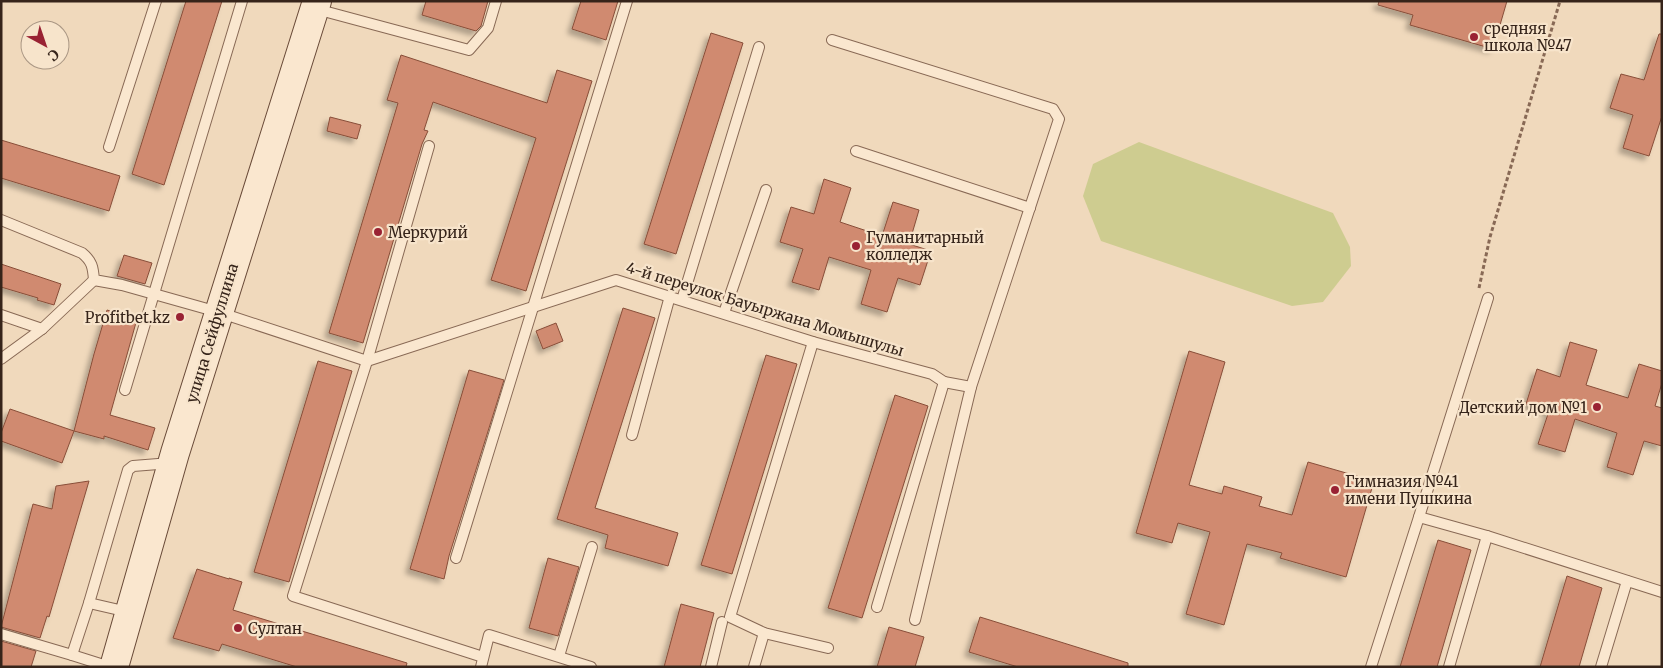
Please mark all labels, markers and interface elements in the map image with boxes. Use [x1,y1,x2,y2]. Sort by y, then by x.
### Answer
place label: средняя школа №47 [1484,19,1572,55]
north arrow [20,20,70,70]
marker: средняя школа №47 [1468,31,1480,43]
text: С [44,45,63,65]
place label: Меркурий [388,223,468,242]
marker: Меркурий [372,226,384,238]
place label: Гуманитарный колледж [866,228,984,264]
marker: Гуманитарный колледж [850,240,862,252]
street label: 4-й переулок Бауыржана Момышулы [624,258,906,360]
street label: улица Сейфуллина [182,261,242,405]
place label: Profitbet.kz [85,308,170,327]
marker: Profitbet.kz [174,311,186,323]
place label: Детский дом №1 [1459,398,1587,417]
marker: Детский дом №1 [1591,401,1603,413]
place label: Гимназия №41 имени Пушкина [1345,472,1472,508]
marker: Гимназия №41 имени Пушкина [1329,484,1341,496]
place label: Султан [248,619,302,638]
marker: Султан [232,622,244,634]

